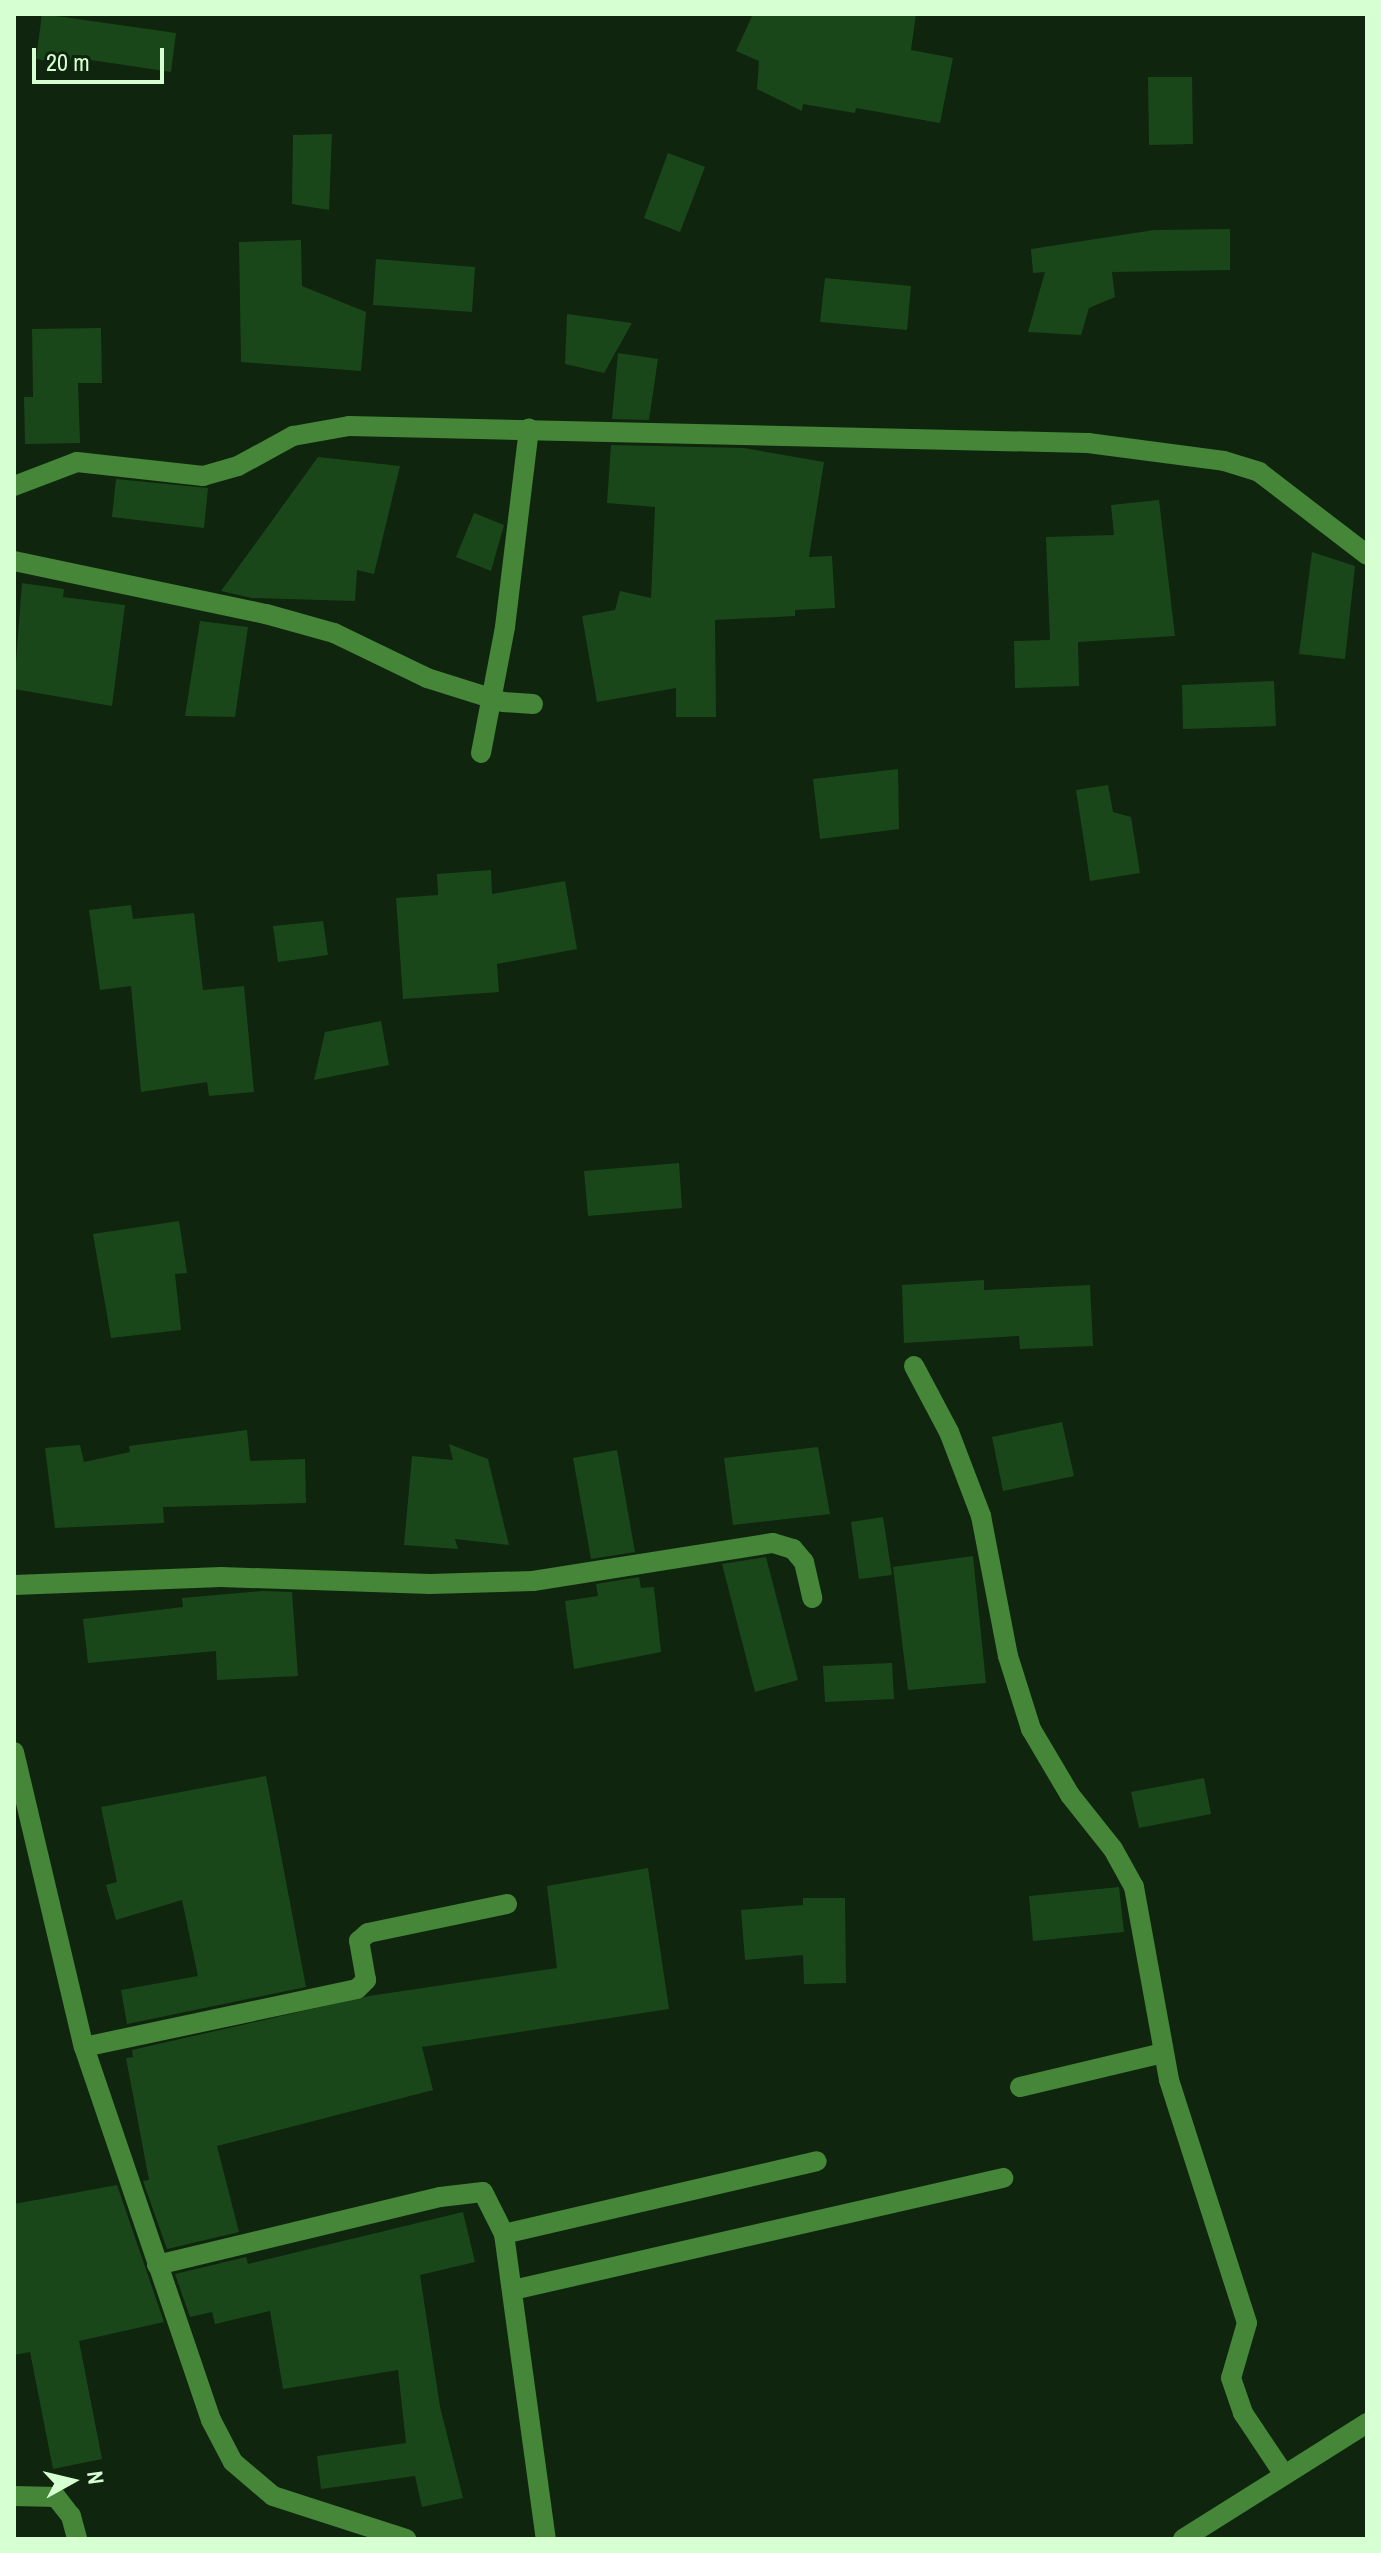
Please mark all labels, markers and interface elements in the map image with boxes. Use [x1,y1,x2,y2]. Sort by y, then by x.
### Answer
scale bar [36,32,168,82]
text: 20 m [46,46,90,78]
north arrow [32,2441,112,2521]
text: N [80,2469,112,2486]

